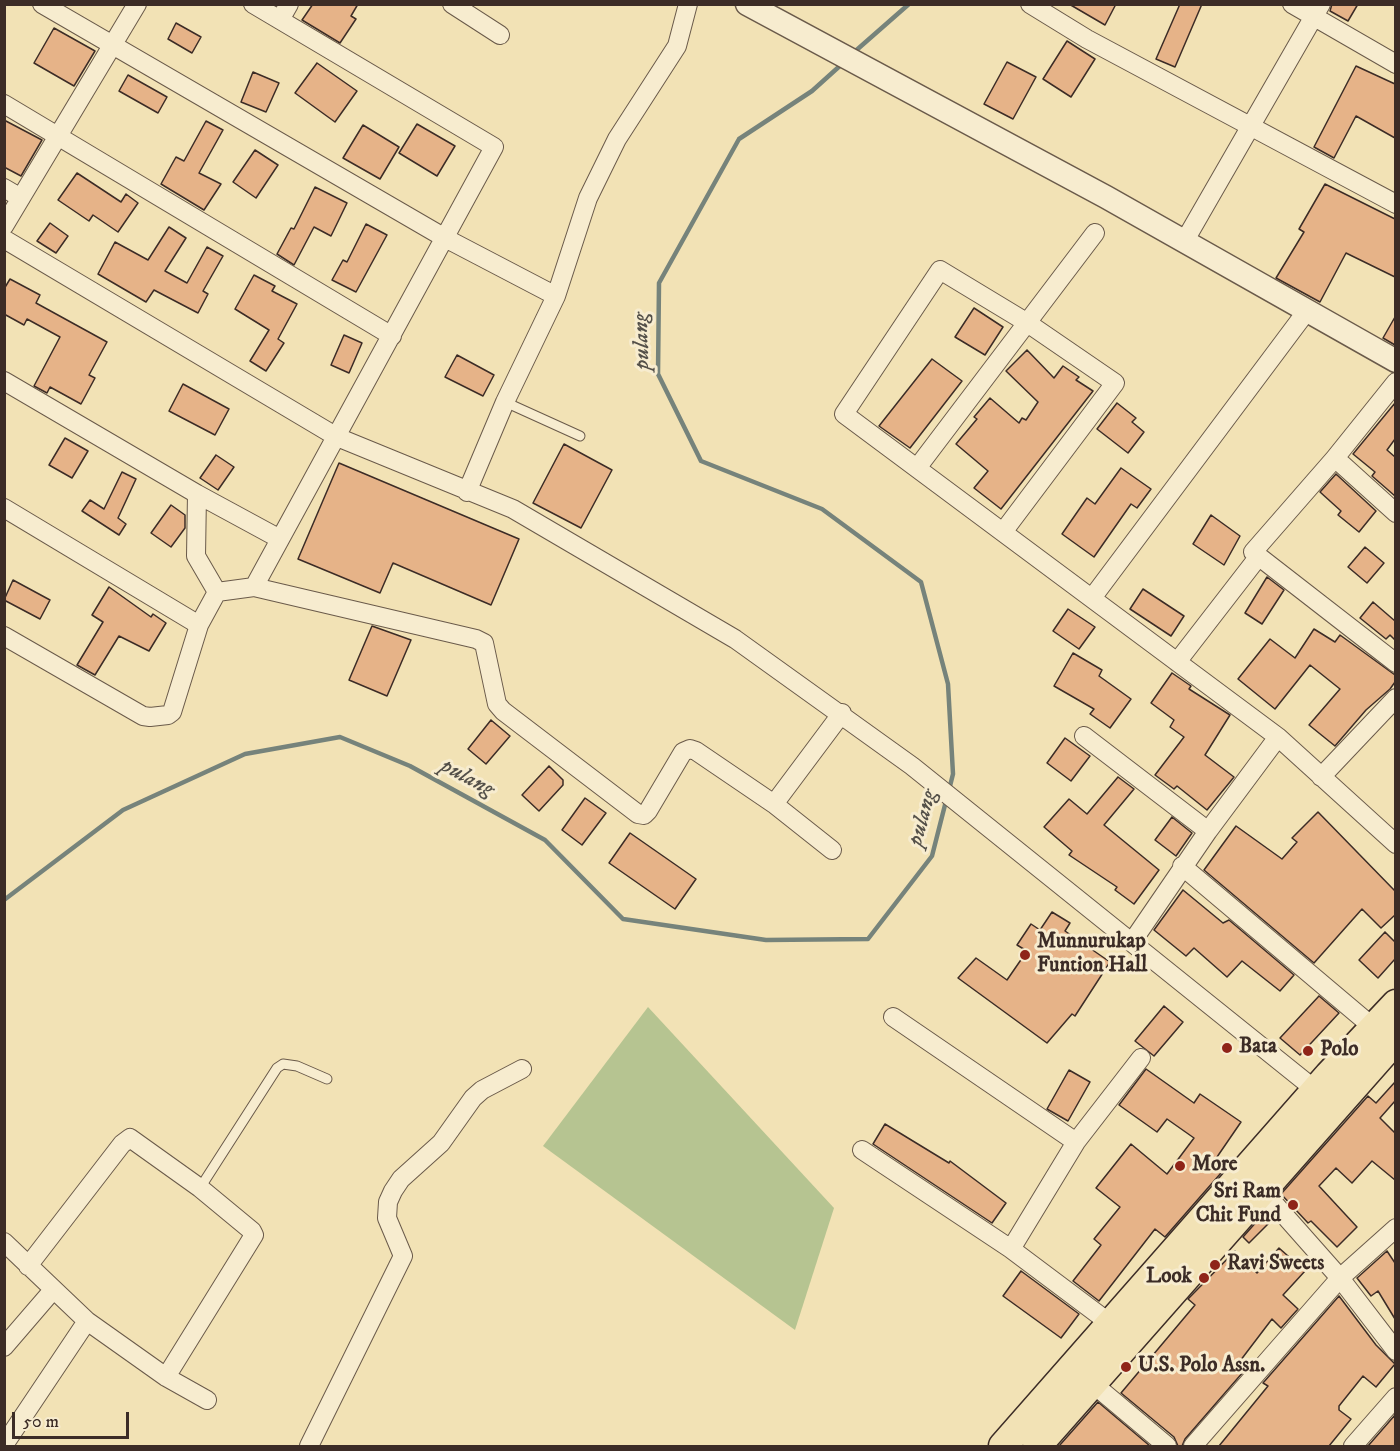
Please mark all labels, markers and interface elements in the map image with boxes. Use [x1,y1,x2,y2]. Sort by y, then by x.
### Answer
water label: pulang [629,313,657,369]
water label: pulang [436,754,498,804]
water label: pulang [904,787,944,849]
place label: Munnurukap Funtion Hall [1037,930,1147,980]
marker: Munnurukap Funtion Hall [1018,948,1032,962]
place label: Bata [1239,1035,1277,1061]
place label: Polo [1320,1038,1358,1064]
marker: Bata [1220,1041,1234,1055]
marker: Polo [1301,1044,1315,1058]
place label: More [1192,1153,1238,1179]
marker: More [1173,1159,1187,1173]
place label: Sri Ram Chit Fund [1196,1180,1281,1230]
marker: Sri Ram Chit Fund [1286,1198,1300,1212]
place label: Ravi Sweets [1227,1252,1324,1278]
marker: Ravi Sweets [1208,1258,1222,1272]
place label: Look [1146,1265,1192,1291]
marker: Look [1197,1271,1211,1285]
place label: U.S. Polo Assn. [1138,1354,1265,1380]
marker: U.S. Polo Assn. [1119,1360,1133,1374]
scale bar [15,1400,132,1438]
text: 50 m [23,1411,59,1433]

